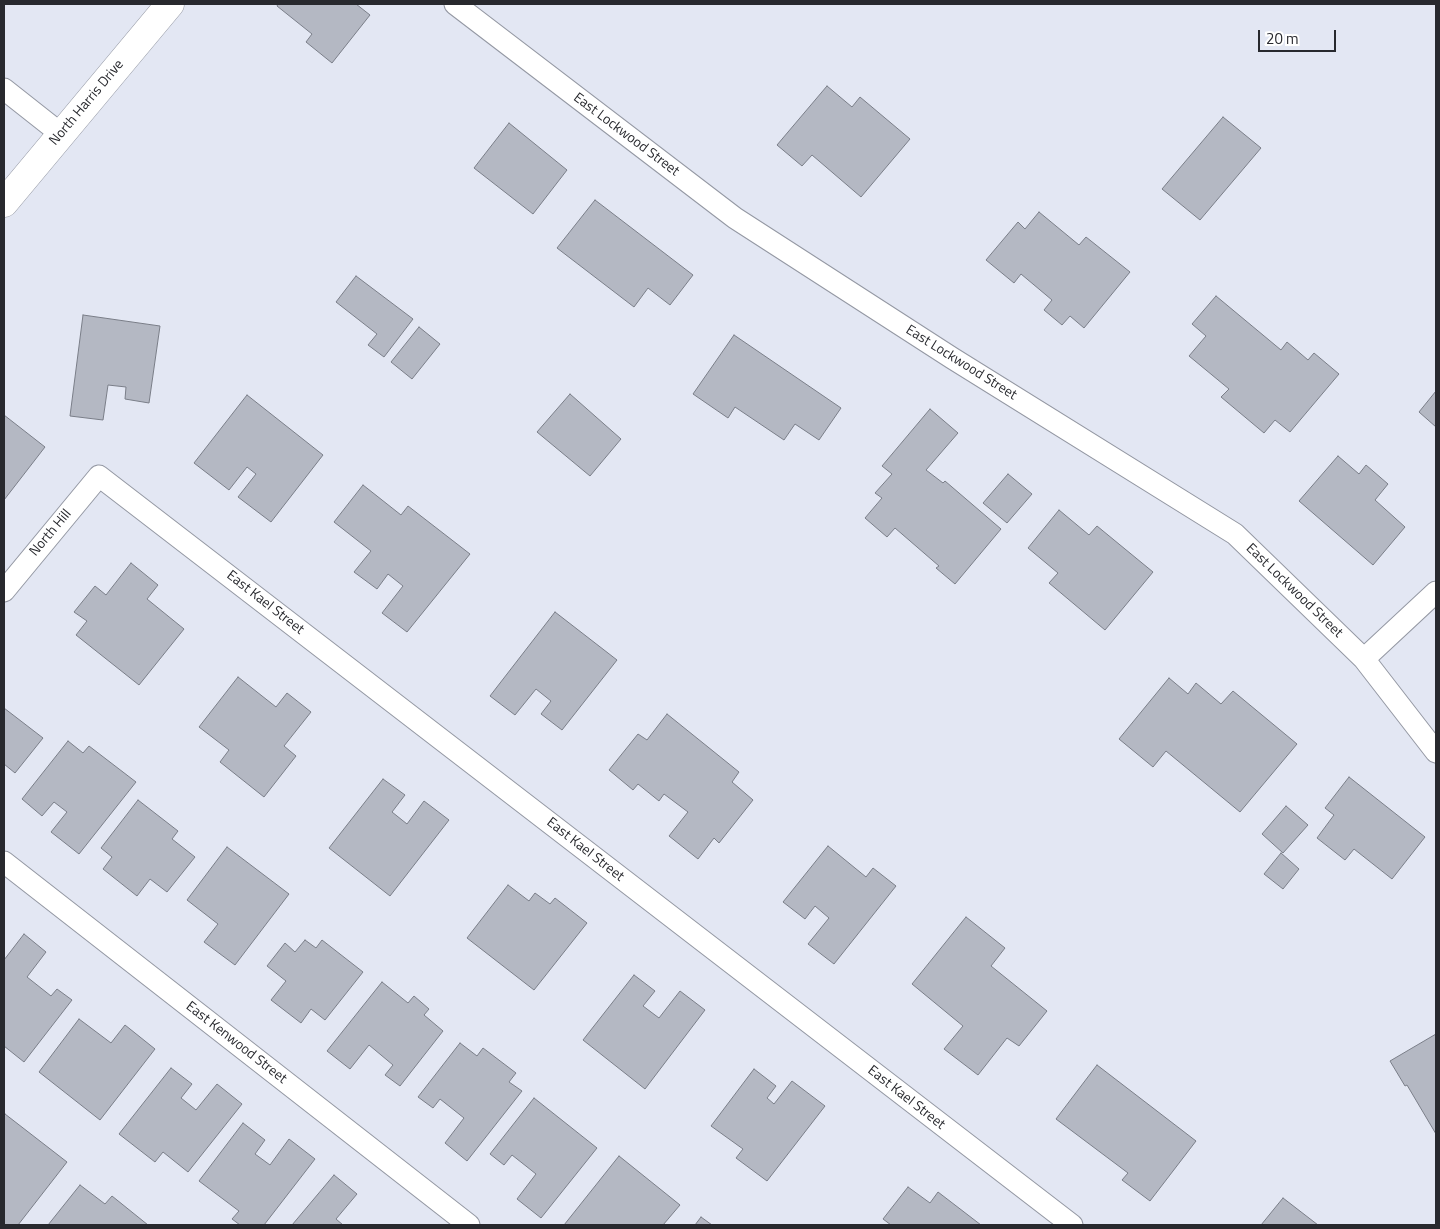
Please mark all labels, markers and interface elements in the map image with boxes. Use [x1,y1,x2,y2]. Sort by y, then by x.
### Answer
scale bar [1260,20,1338,52]
text: 20 m [1266,27,1299,50]
street label: North Harris Drive [46,57,128,149]
street label: East Lockwood Street [570,90,682,180]
street label: East Lockwood Street [902,322,1020,404]
street label: North Hill [27,506,75,560]
street label: East Lockwood Street [1242,540,1346,642]
street label: East Kael Street [223,568,307,638]
street label: East Kael Street [543,815,627,885]
street label: East Kenwood Street [182,998,290,1088]
street label: East Kael Street [864,1063,948,1133]

